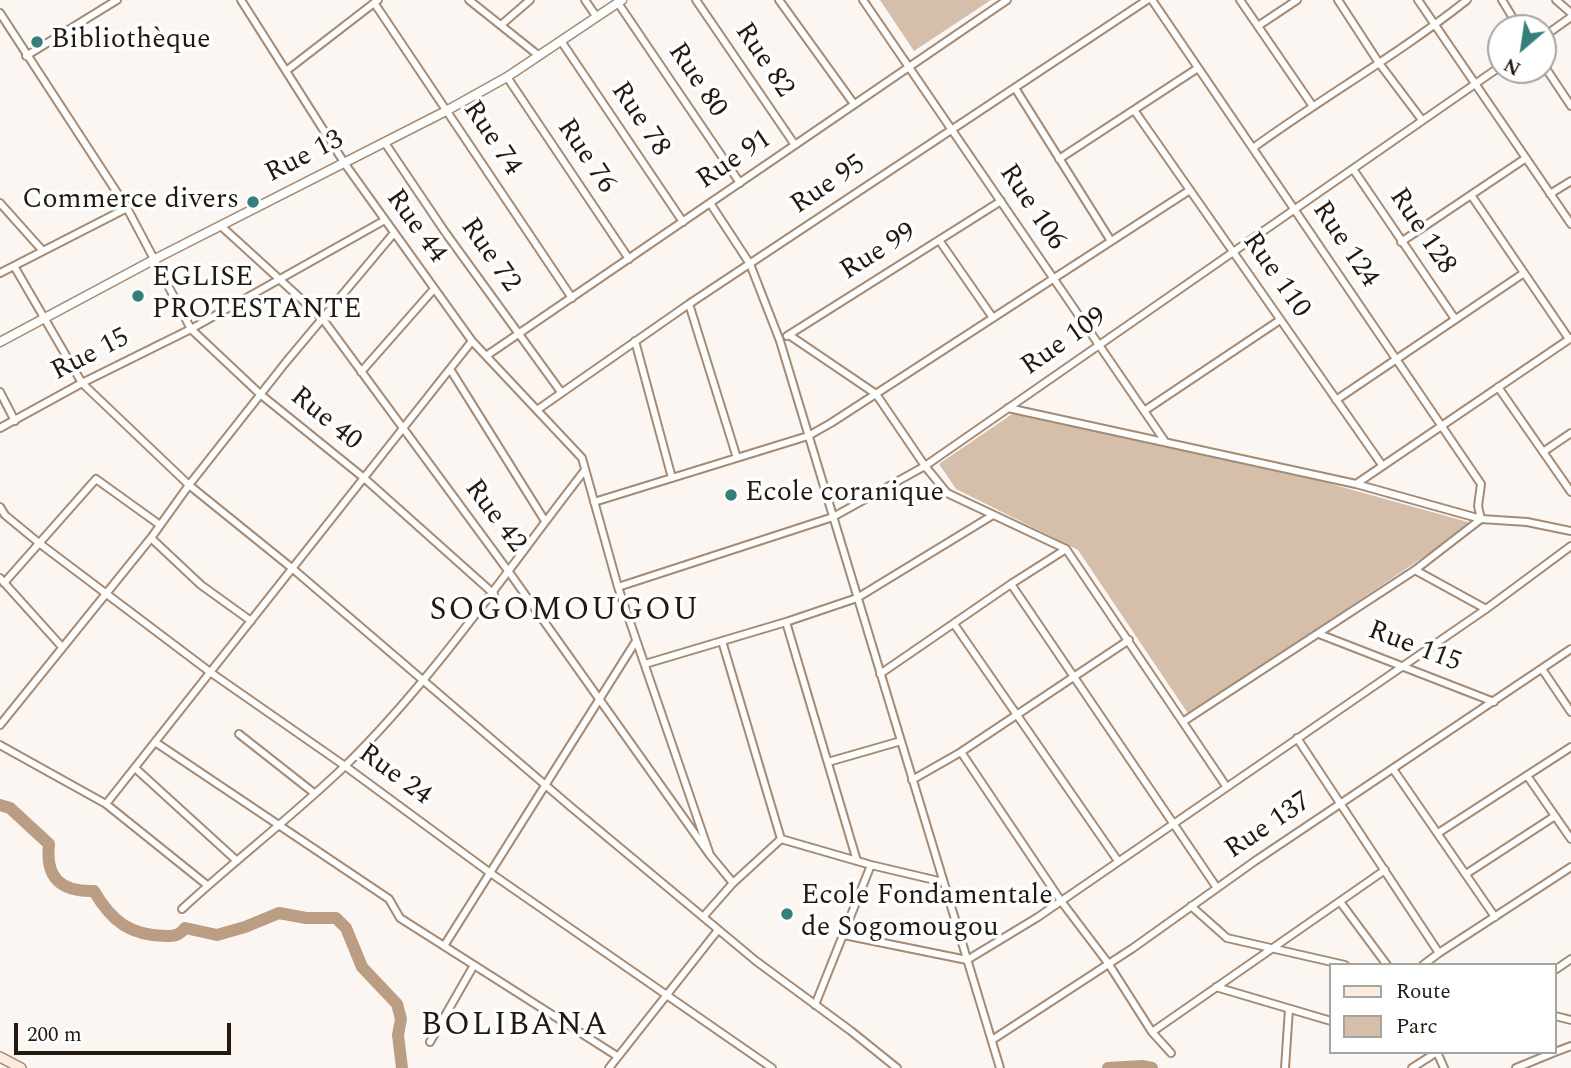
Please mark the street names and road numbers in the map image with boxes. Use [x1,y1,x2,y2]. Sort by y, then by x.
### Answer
street label: Rue 82 [726,17,800,105]
street label: Rue 80 [659,37,733,125]
street label: Rue 78 [602,76,676,164]
street label: Rue 74 [454,95,528,183]
street label: Rue 76 [548,113,622,201]
street label: Rue 13 [260,124,350,192]
street label: Rue 91 [691,124,779,198]
street label: Rue 95 [785,149,873,223]
street label: Rue 106 [990,158,1072,258]
street label: Rue 128 [1380,182,1462,282]
street label: Rue 44 [377,184,453,270]
street label: Rue 124 [1303,195,1385,295]
street label: Rue 72 [452,212,526,300]
street label: Rue 99 [835,217,923,289]
street label: Rue 110 [1233,227,1317,325]
street label: Rue 109 [1016,301,1114,385]
street label: Rue 15 [46,322,136,390]
street label: Rue 40 [282,381,368,459]
street label: Rue 42 [456,474,532,560]
street label: Rue 115 [1363,615,1465,681]
street label: Rue 24 [351,738,437,814]
street label: Rue 137 [1219,786,1319,868]

